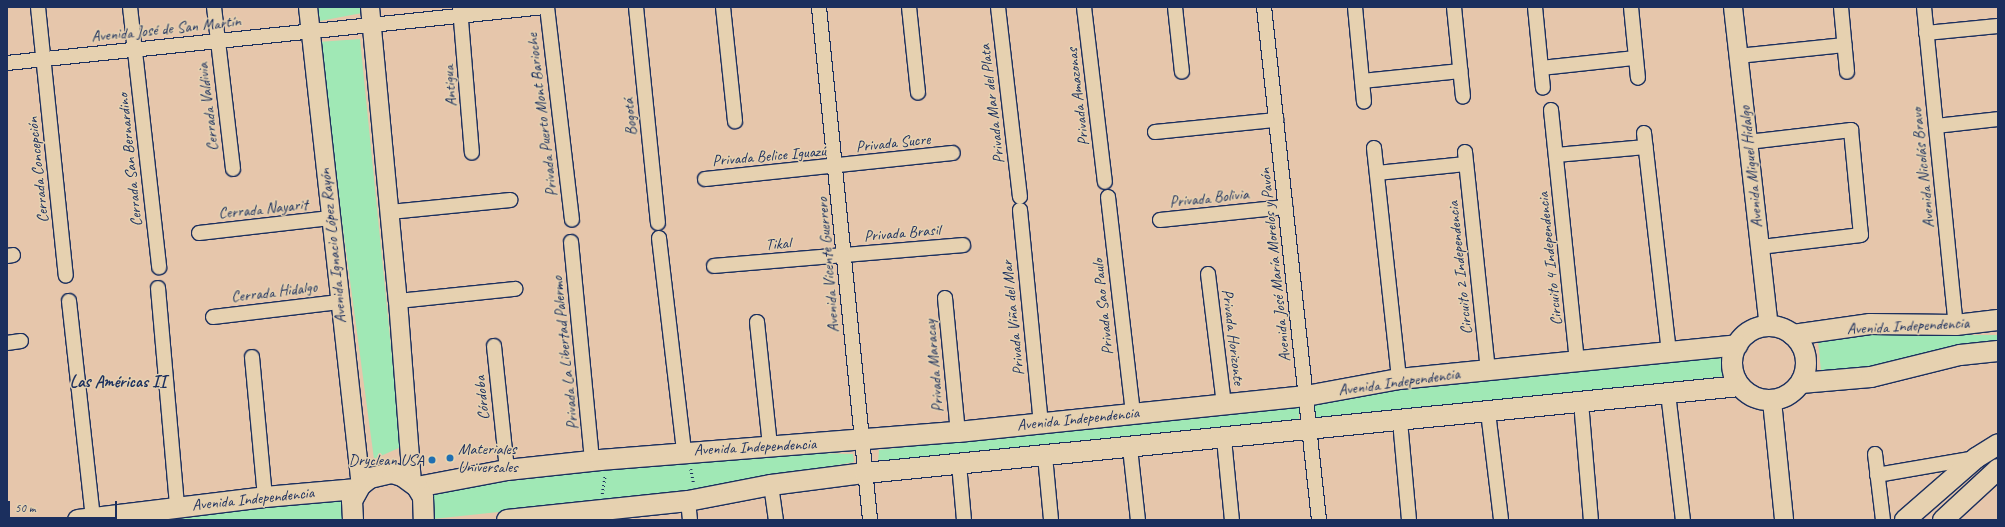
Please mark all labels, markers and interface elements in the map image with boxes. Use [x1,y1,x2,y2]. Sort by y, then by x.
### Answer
street label: Avenida José de San Martín [90,12,242,46]
street label: Privada Puerto Mont Barioche [522,32,562,198]
street label: Privada Mar del Plata [975,43,1009,165]
street label: Privada Amazonas [1062,47,1094,147]
street label: Cerrada Valdivia [193,62,223,152]
street label: Antigua [439,64,461,108]
street label: Cerrada San Bernardino [113,92,147,228]
street label: Bogotá [618,97,642,137]
street label: Avenida Miguel Hidalgo [1735,105,1767,229]
street label: Avenida Nicolás Bravo [1907,107,1939,229]
street label: Cerrada Concepción [23,116,53,224]
street label: Privada Sucre [855,130,931,156]
street label: Privada Belice Iguazú [711,141,827,171]
street label: Avenida Ignacio López Rayón [315,167,351,325]
street label: Avenida José María Morelos y Pavón [1255,167,1295,363]
street label: Privada Bolivia [1168,184,1250,212]
street label: Circuito 4 Independencia [1533,191,1567,327]
street label: Cerrada Nayarit [217,195,309,223]
street label: Avenida Vicente Guerrero [813,197,843,333]
street label: Circuito 2 Independencia [1443,200,1477,336]
street label: Privada Brasil [863,220,941,246]
street label: Tikal [765,234,791,254]
street label: Privada Sao Paulo [1088,258,1118,356]
street label: Privada Viña del Mar [997,259,1029,377]
street label: Privada La Libertad Palermo [547,275,583,431]
street label: Cerrada Hidalgo [230,277,318,307]
street label: Privada Horizonte [1218,288,1248,386]
street label: Avenida Independencia [1846,313,1970,339]
street label: Privada Maracay [920,319,948,413]
street label: Avenida Independencia [1337,364,1461,400]
district label: Las Américas II [70,372,166,392]
street label: Córdoba [470,375,494,421]
street label: Avenida Independencia [1016,403,1140,435]
street label: Avenida Independencia [693,434,817,460]
place label: Materiales Universales [458,439,518,477]
place label: Dryclean USA [348,450,424,470]
marker: Materiales Universales [445,453,455,463]
marker: Dryclean USA [427,455,437,465]
street label: Avenida Independencia [191,483,315,515]
scale bar [10,493,119,519]
text: 50 m [15,500,35,516]

